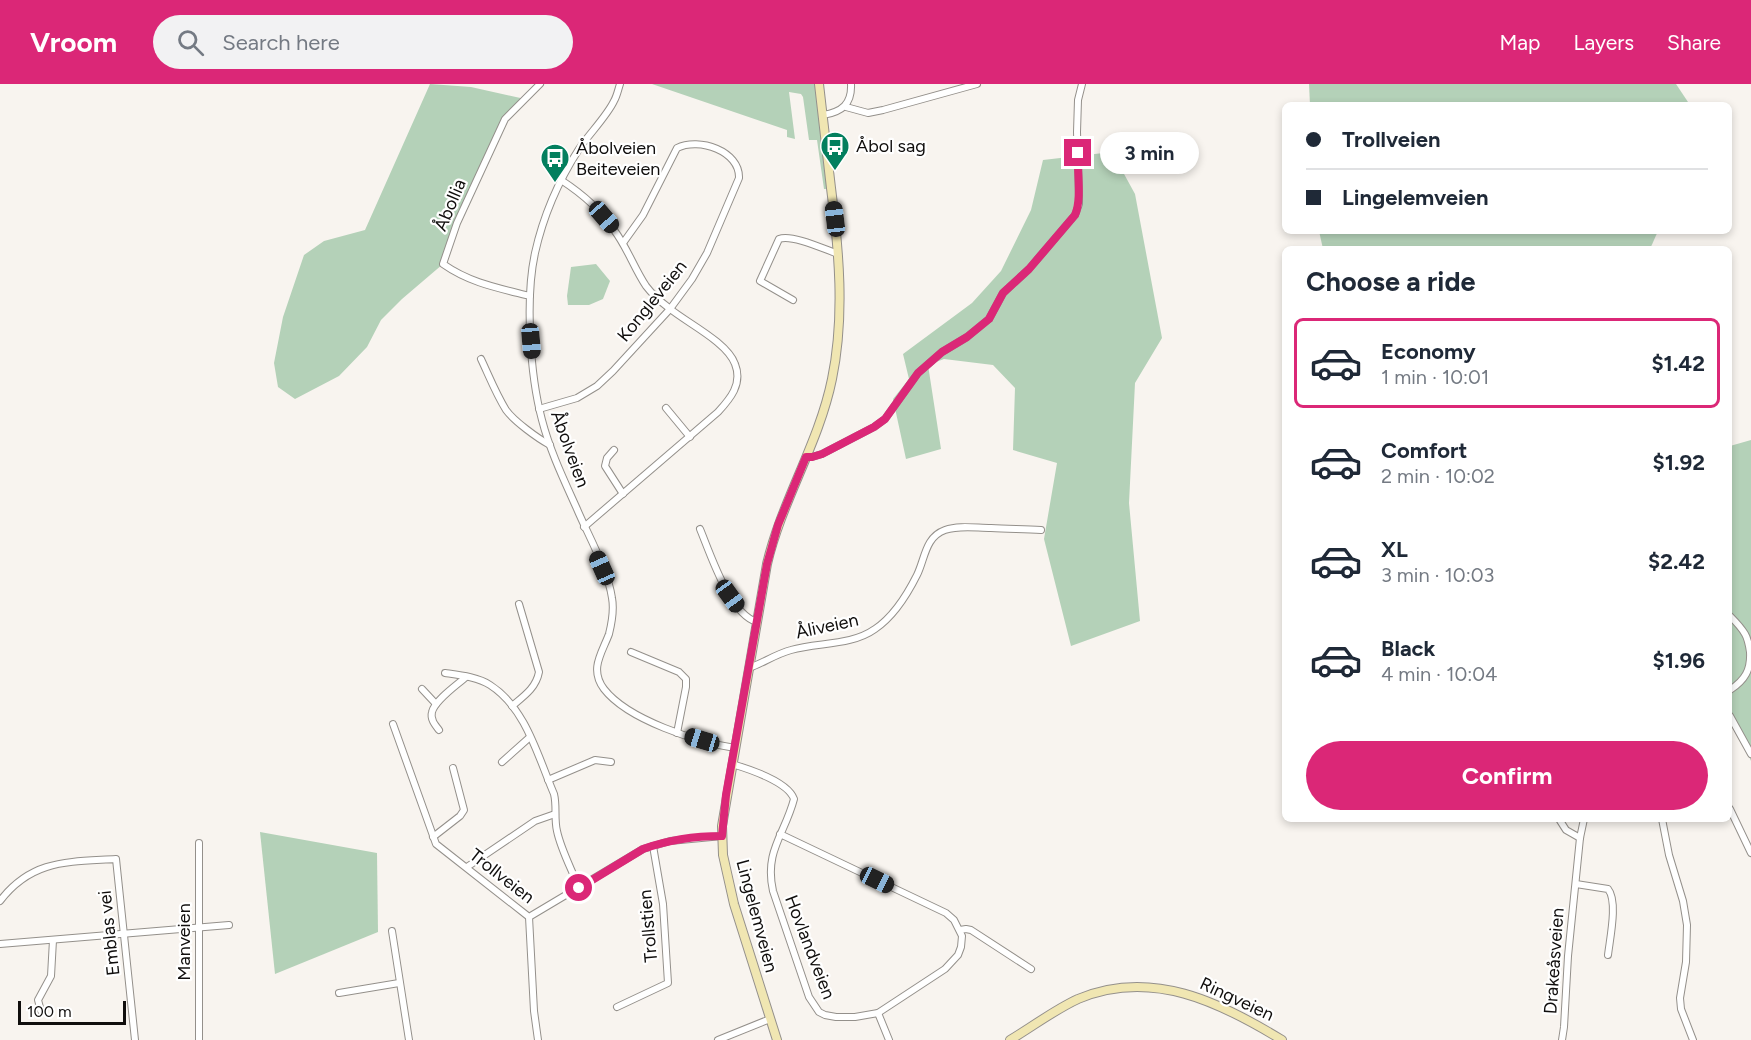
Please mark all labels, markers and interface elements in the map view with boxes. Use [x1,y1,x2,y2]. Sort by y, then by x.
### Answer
search box [153,15,573,69]
text: Vroom [30,25,117,59]
icon: search [174,26,207,59]
text: Search here [222,29,340,56]
text: Map [1500,30,1540,55]
text: Layers [1573,30,1634,55]
text: Share [1667,30,1721,55]
text: Trollveien [1342,126,1440,153]
bus stop icon: Åbol sag [819,130,851,172]
callout: 3 min [1099,132,1198,174]
place label: Åbol sag [856,135,926,157]
place label: Åbolveien Beiteveien [576,137,660,180]
route end [1064,139,1091,166]
text: 3 min [1125,141,1174,165]
bus stop icon: Åbolveien Beiteveien [539,142,571,184]
street label: Åbollia [429,176,471,234]
text: Lingelemveien [1342,184,1488,211]
car [585,198,623,236]
car [824,200,846,238]
street label: Kongleveien [612,256,692,346]
text: Choose a ride [1306,265,1475,298]
car [520,322,542,360]
icon: car [1309,336,1363,390]
text: Economy [1381,338,1476,365]
text: $1.42 [1651,350,1705,377]
text: 1 min · 10:01 [1381,365,1489,389]
street label: Åbolveien [546,408,594,490]
icon: car [1309,435,1363,489]
text: Comfort [1381,437,1467,464]
text: $1.92 [1653,449,1705,476]
text: 2 min · 10:02 [1381,464,1495,488]
icon: car [1309,534,1363,588]
text: XL [1381,536,1408,563]
car [586,548,618,588]
text: $2.42 [1648,548,1705,575]
text: 3 min · 10:03 [1381,563,1494,587]
car [712,576,748,616]
street label: Åliveien [794,609,860,643]
icon: car [1309,633,1363,687]
text: Black [1381,635,1435,662]
text: $1.96 [1653,647,1705,674]
text: 4 min · 10:04 [1381,662,1498,686]
car [682,726,722,754]
button: Confirm [1306,741,1708,810]
street label: Trollveien [465,844,539,908]
street label: Lingelemveien [731,857,783,975]
car [857,864,897,896]
route start [565,874,592,901]
street label: Emblas vei [94,889,124,977]
street label: Trollstien [634,889,662,963]
street label: Hovlandveien [780,892,840,1002]
street label: Manveien [173,903,195,981]
street label: Drakeåsveien [1539,907,1569,1015]
street label: Ringveien [1197,972,1277,1026]
scale bar [18,998,126,1026]
text: 100 m [27,1002,72,1021]

